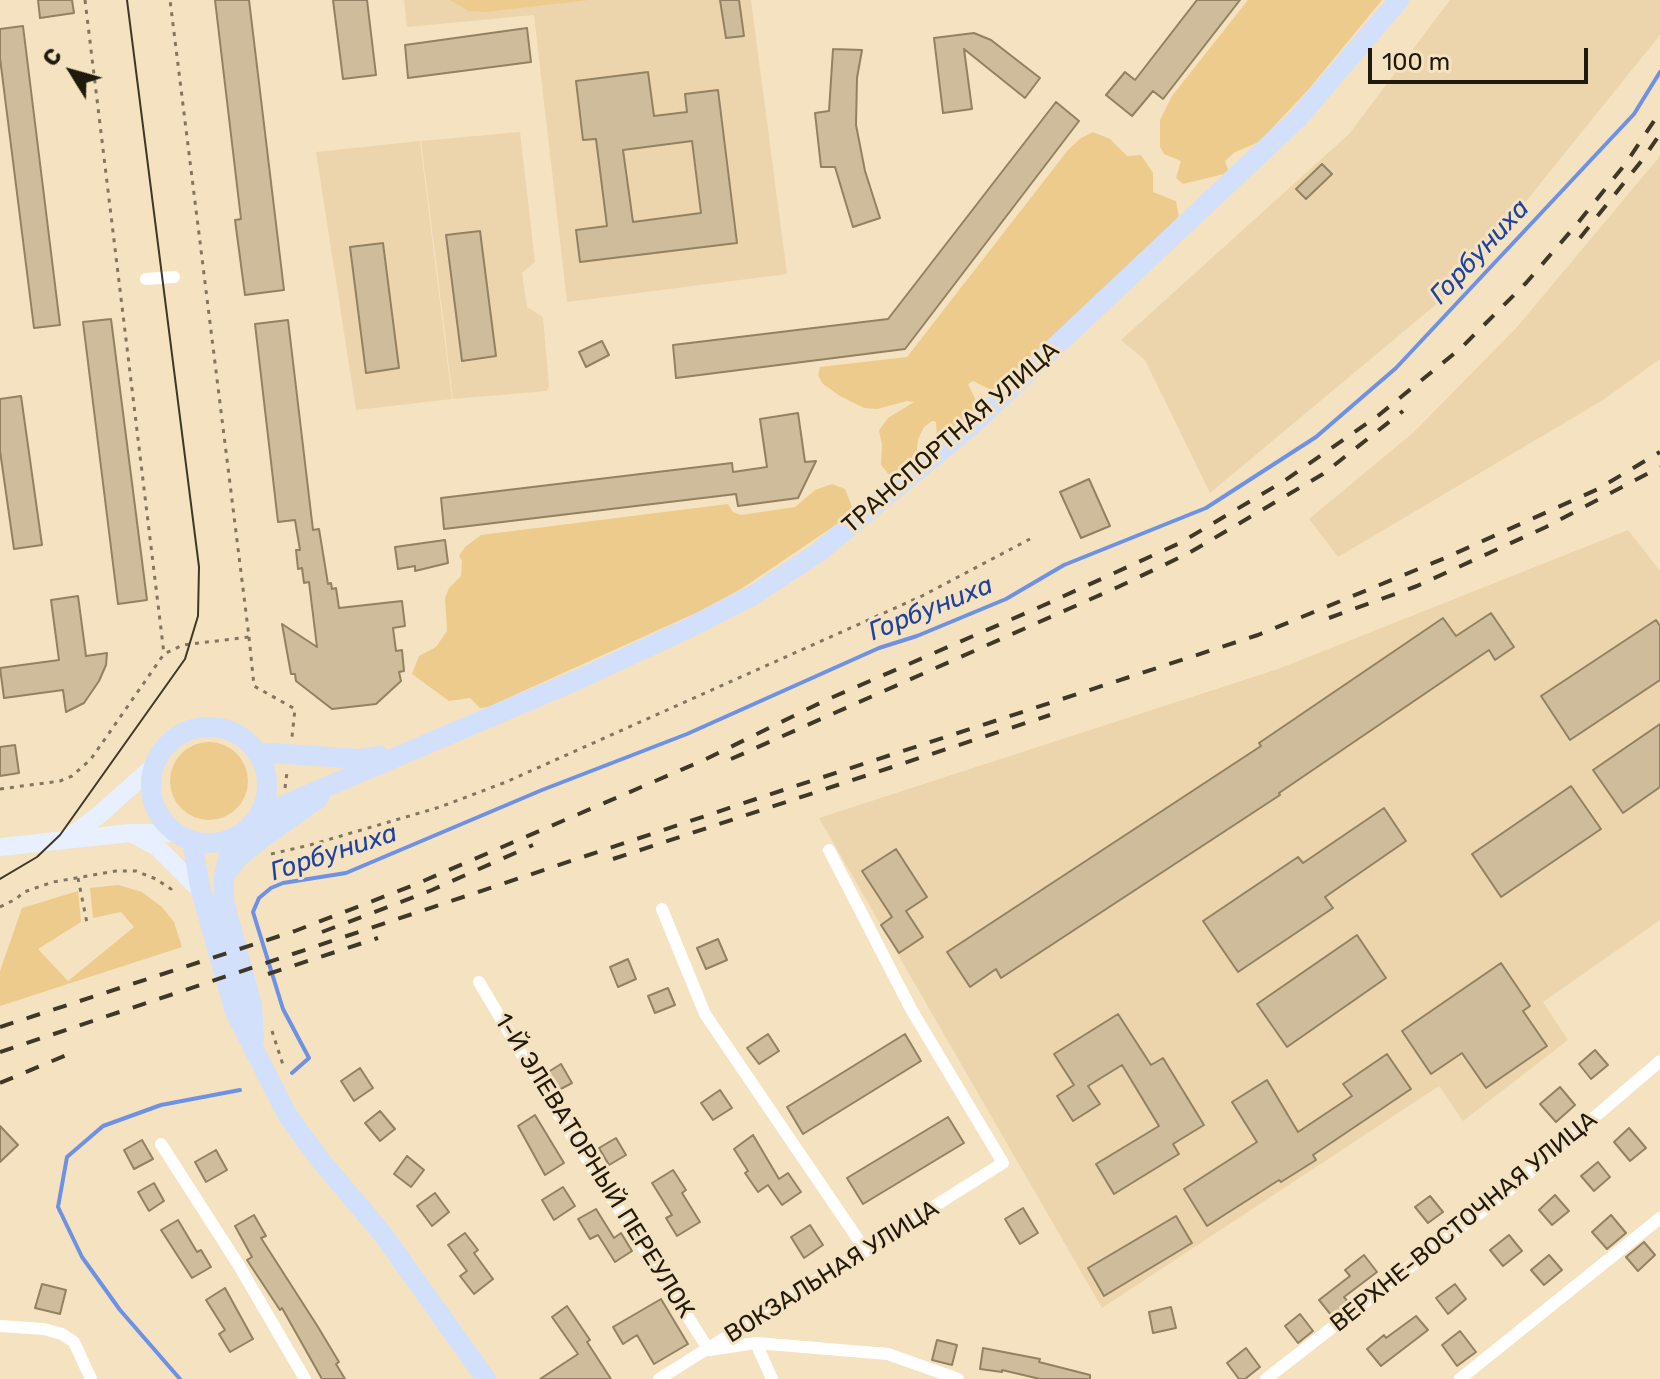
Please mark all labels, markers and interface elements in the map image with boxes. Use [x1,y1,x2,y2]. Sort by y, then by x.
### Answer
north arrow [32,32,112,112]
scale bar [1372,32,1592,82]
text: С [37,43,68,72]
text: 100 m [1382,48,1450,76]
water label: Горбуниха [1424,193,1536,311]
street label: ТРАНСПОРТНАЯ УЛИЦА [837,336,1065,540]
water label: Горбуниха [864,570,998,648]
water label: Горбуниха [267,818,401,888]
street label: 1-Й ЭЛЕВАТОРНЫЙ ПЕРЕУЛОК [488,1008,700,1324]
street label: ВЕРХНЕ-ВОСТОЧНАЯ УЛИЦА [1325,1105,1603,1339]
street label: ВОКЗАЛЬНАЯ УЛИЦА [720,1194,944,1350]

